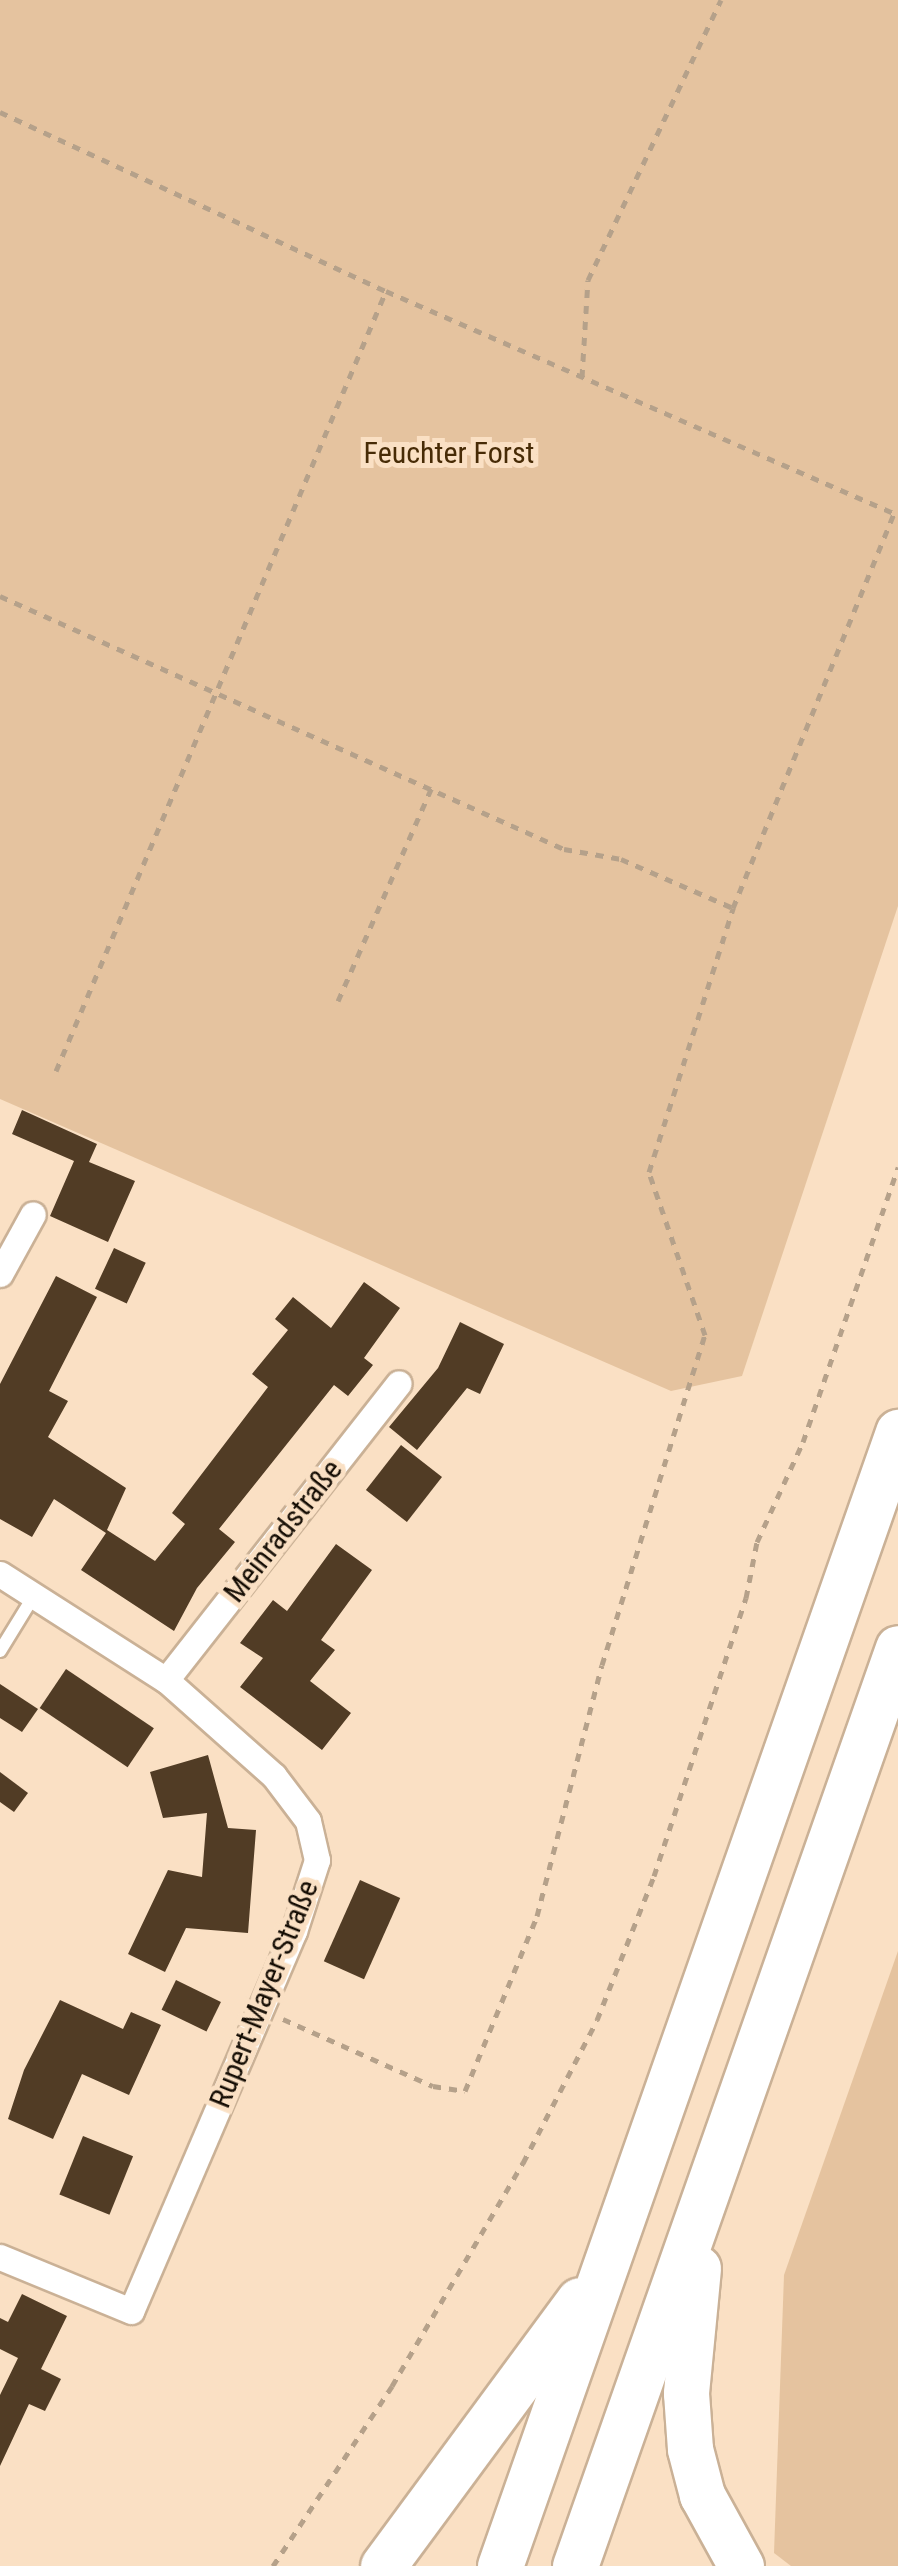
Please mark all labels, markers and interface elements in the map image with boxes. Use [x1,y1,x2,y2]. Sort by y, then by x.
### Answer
park label: Feuchter Forst [364,435,534,471]
street label: Meinradstraße [216,1452,350,1610]
street label: Rupert-Mayer-Straße [202,1875,326,2113]

